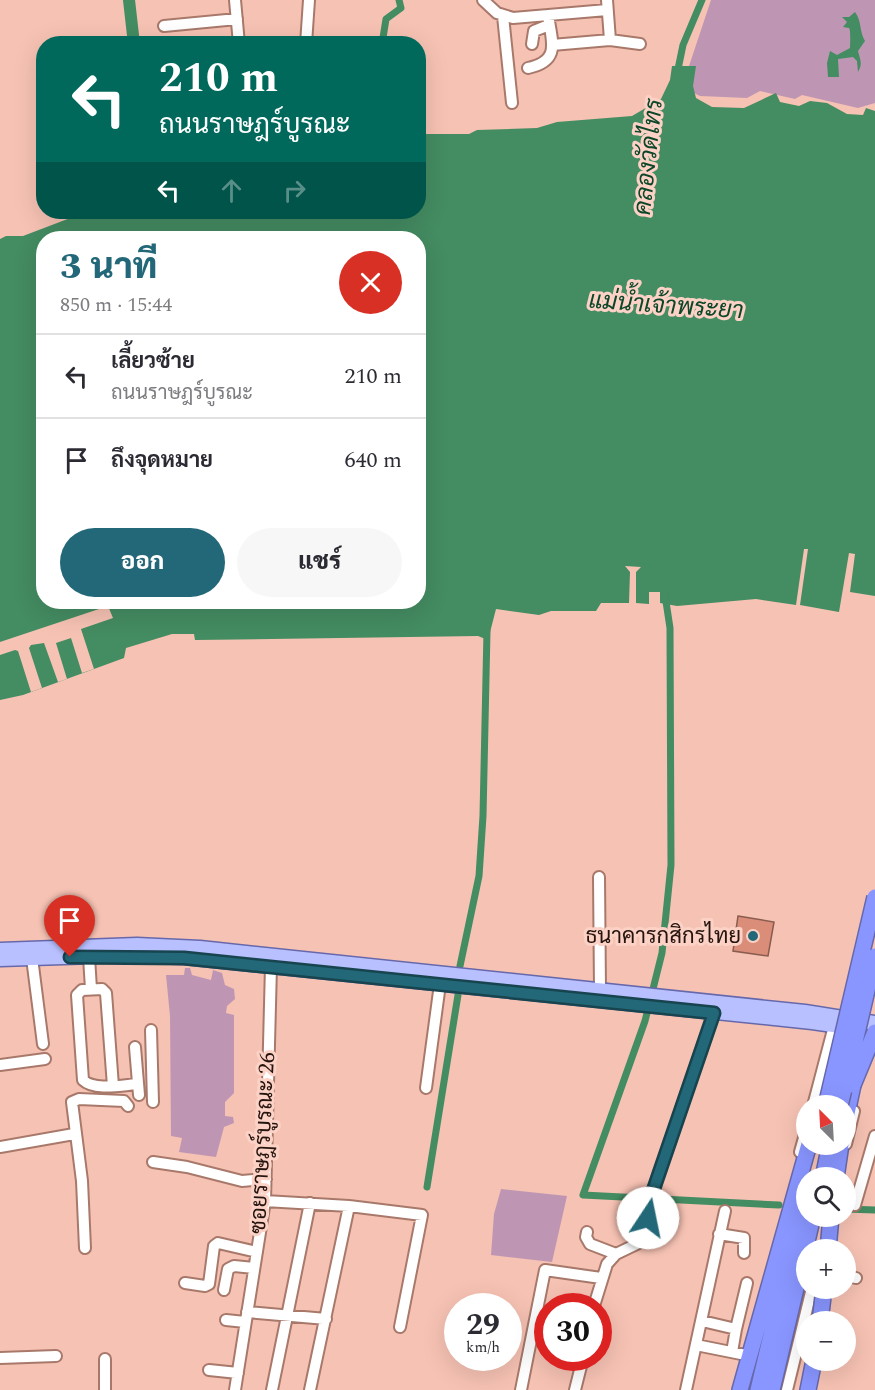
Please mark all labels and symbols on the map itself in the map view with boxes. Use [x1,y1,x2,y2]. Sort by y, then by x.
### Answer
water label: คลองวัดไทร [625,96,673,217]
water label: แม่น้ำเจ้าพระยา [587,280,745,329]
pin [44,895,95,957]
place label: ธนาคารกสิกรไทย [585,920,741,953]
marker: ธนาคารกสิกรไทย [746,929,760,943]
street label: ซอยราษฎร์บูรณะ 26 [242,1051,284,1235]
north arrow [796,1095,856,1155]
position arrow [616,1186,680,1250]
speed limit sign: 30 [534,1293,612,1371]

